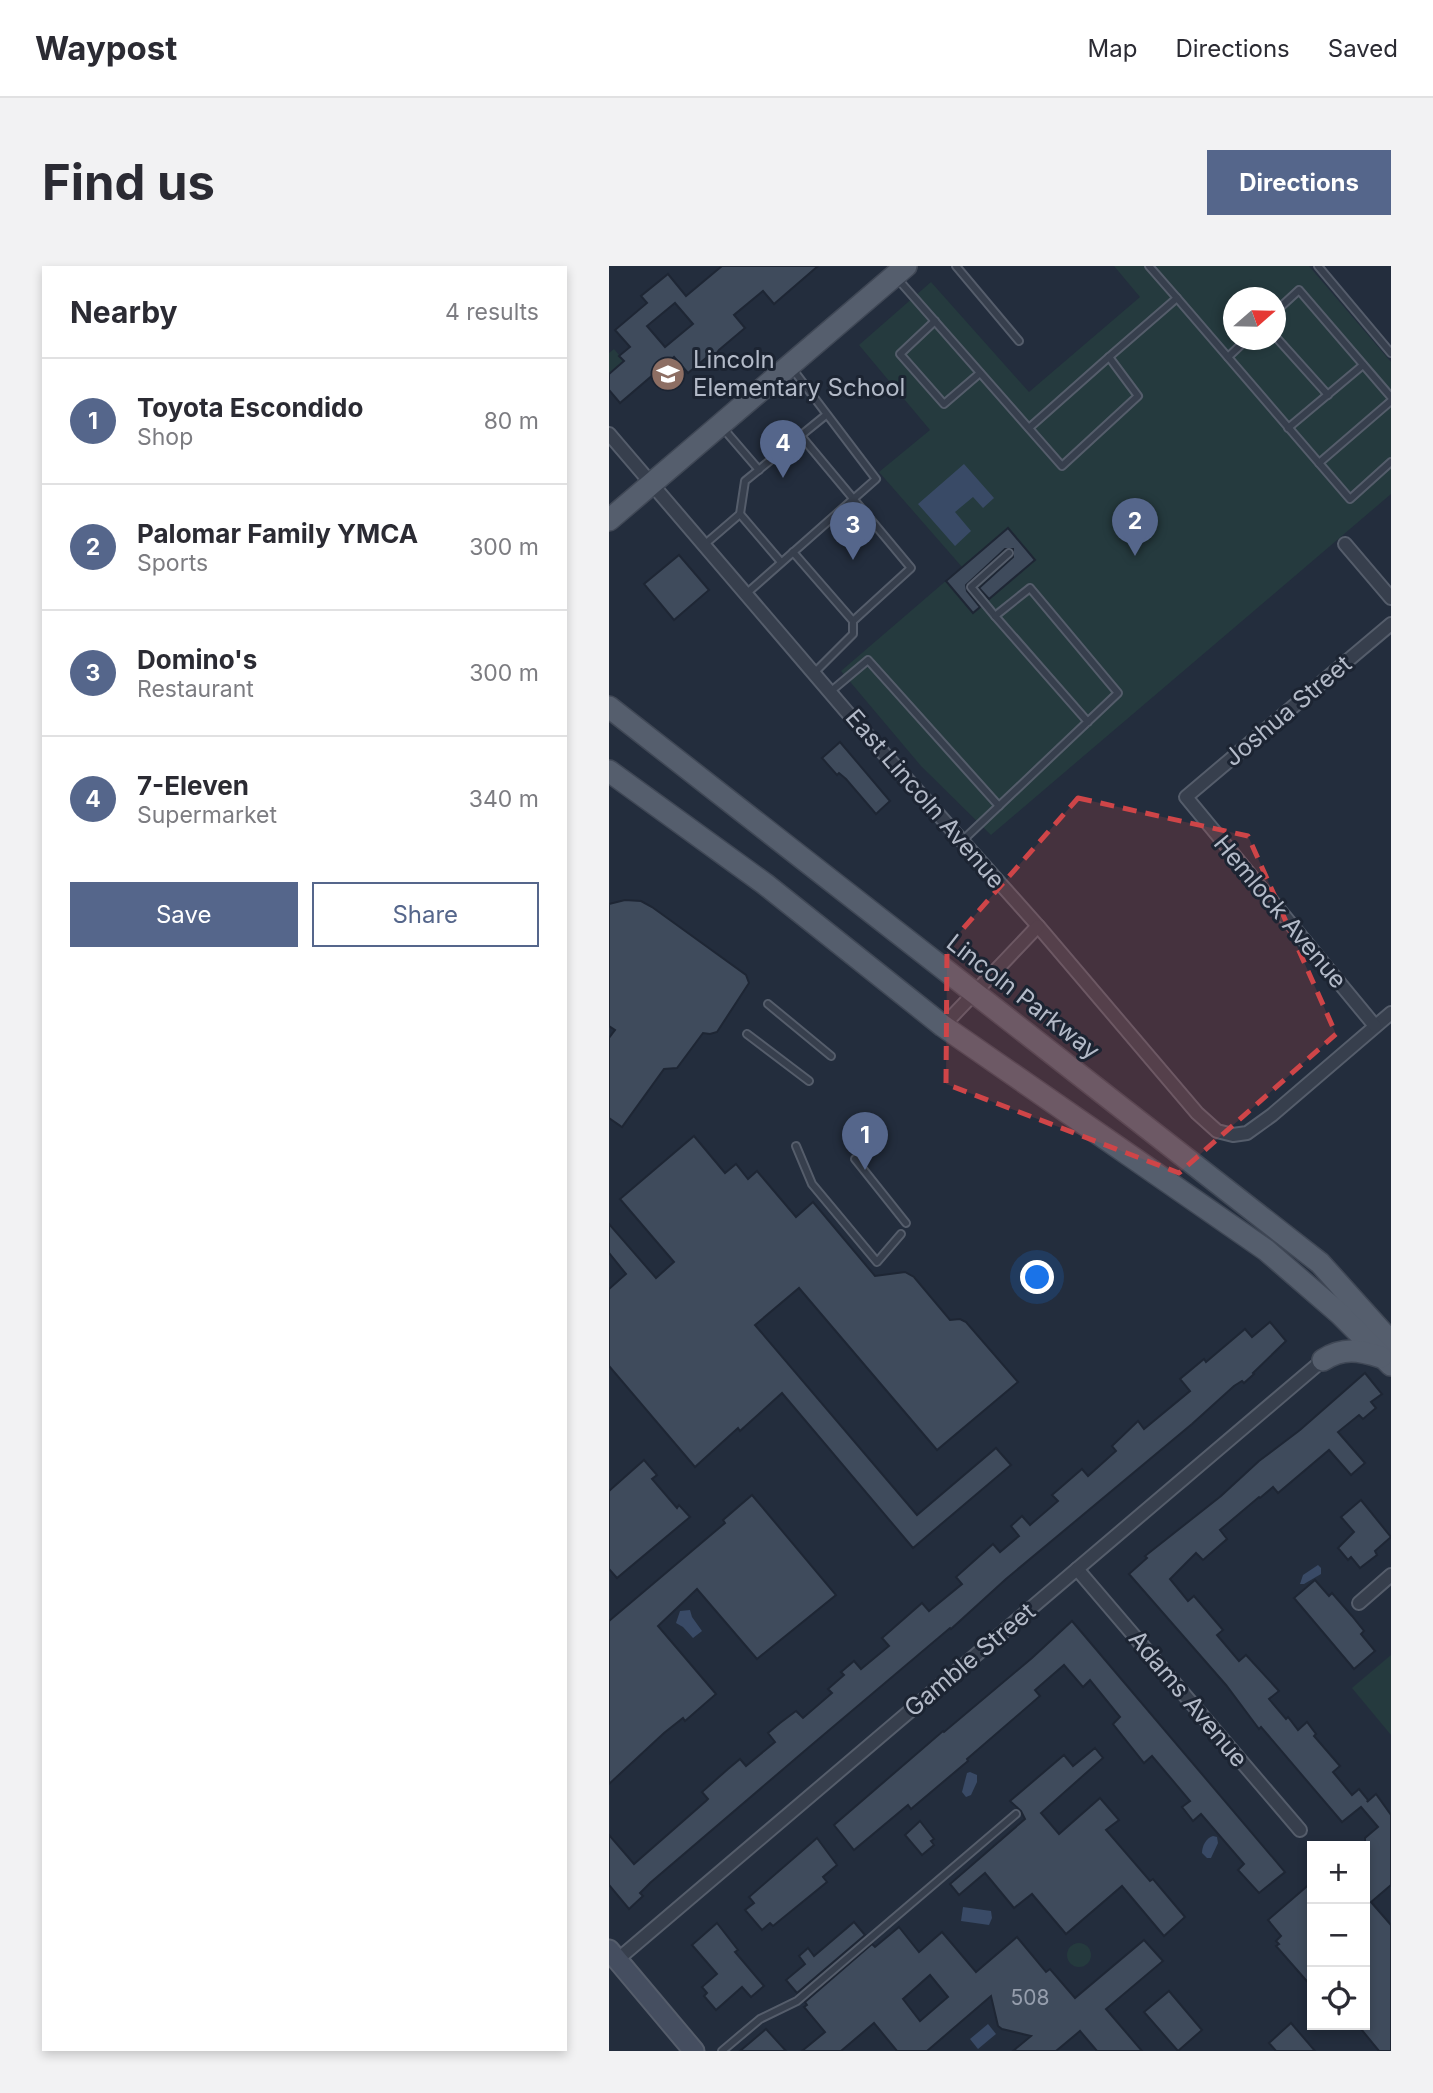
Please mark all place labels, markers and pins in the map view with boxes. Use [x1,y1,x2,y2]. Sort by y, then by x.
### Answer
place label: Lincoln Elementary School [693,345,905,402]
school or university icon: Lincoln Elementary School [649,355,687,393]
pin: 4 [760,420,806,478]
pin: 2 [1112,498,1158,556]
pin: 3 [830,502,876,560]
pin: 1 [842,1112,888,1170]

